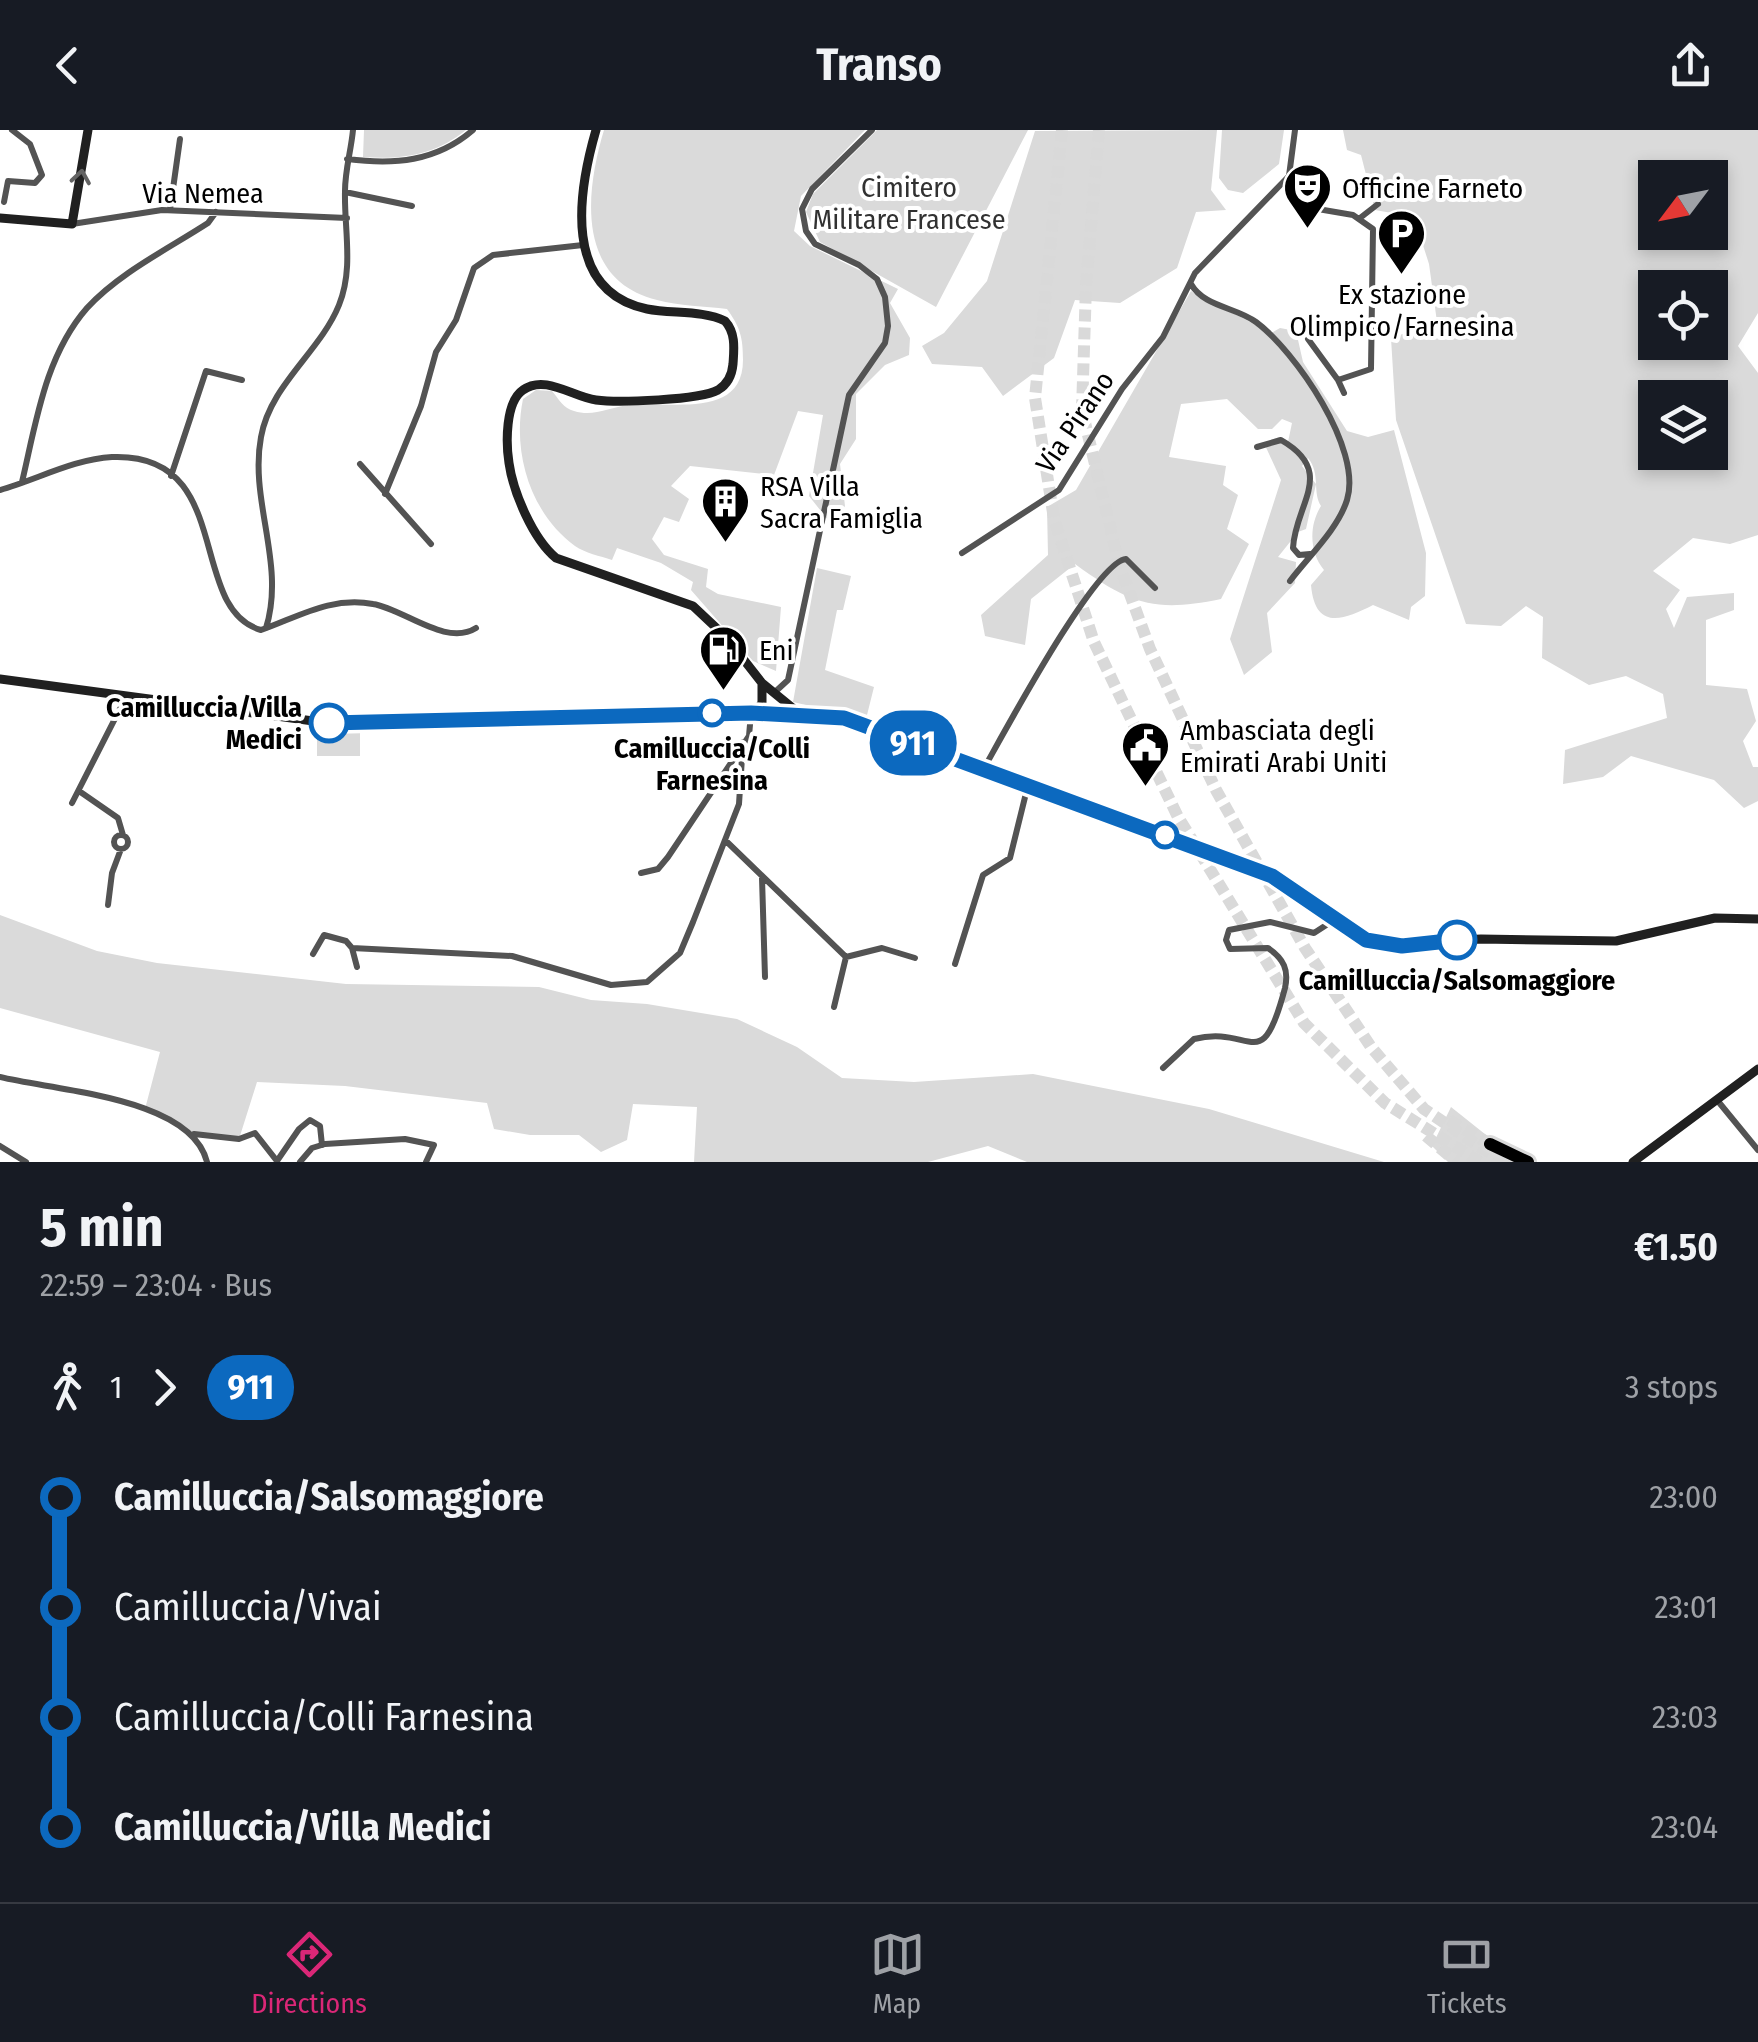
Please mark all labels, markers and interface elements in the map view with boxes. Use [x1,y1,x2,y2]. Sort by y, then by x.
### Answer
icon: back [40,38,95,93]
text: Transo [816,38,942,92]
icon: share [1663,38,1718,93]
north arrow [1638,160,1728,250]
map controls [1638,160,1728,470]
theatre icon: Officine Farneto [1281,162,1333,230]
one-way arrow [70,169,91,185]
park label: Cimitero Militare Francese [812,171,1006,236]
place label: Officine Farneto [1342,172,1523,205]
street label: Via Nemea [142,177,264,210]
parking icon: Ex stazione Olimpico/Farnesina [1376,208,1428,276]
button: locate [1638,270,1728,360]
place label: Ex stazione Olimpico/Farnesina [1290,278,1514,343]
street label: Via Pirano [1029,365,1121,479]
button: layers [1638,380,1728,470]
place label: RSA Villa Sacra Famiglia [760,470,923,535]
building icon: RSA Villa Sacra Famiglia [699,476,751,544]
fuel station icon: Eni [698,624,750,692]
place label: Eni [759,634,794,667]
place label: Camilluccia/Villa Medici [106,691,302,756]
marker: Camilluccia/Colli Farnesina [699,700,725,726]
marker: Camilluccia/Villa Medici [310,704,348,742]
line badge: 911 [856,710,970,776]
place label: Ambasciata degli Emirati Arabi Uniti [1180,714,1387,779]
public building icon: Ambasciata degli Emirati Arabi Uniti [1119,720,1171,788]
text: 911 [890,722,936,764]
place label: Camilluccia/Colli Farnesina [614,732,810,797]
unlabelled marker [1152,822,1178,848]
marker: Camilluccia/Salsomaggiore [1438,921,1476,959]
place label: Camilluccia/Salsomaggiore [1299,964,1615,997]
text: 5 min [40,1195,163,1261]
text: €1.50 [1634,1224,1718,1270]
text: 22:59 – 23:04 · Bus [40,1266,272,1304]
icon: walk [40,1360,95,1415]
icon: forward [137,1360,192,1415]
text: 911 [227,1366,274,1408]
text: 1 [110,1368,122,1406]
text: 3 stops [1625,1368,1718,1406]
text: Camilluccia/Salsomaggiore [114,1474,544,1520]
text: 23:00 [1649,1478,1718,1516]
text: Camilluccia/Vivai [114,1584,382,1630]
text: 23:01 [1654,1588,1718,1626]
text: Camilluccia/Colli Farnesina [114,1694,534,1740]
text: 23:03 [1652,1698,1718,1736]
text: Camilluccia/Villa Medici [114,1804,491,1850]
text: 23:04 [1651,1808,1718,1846]
tab: Directions [251,1927,367,2020]
tab: Map [870,1927,925,2020]
tab: Tickets [1427,1927,1507,2020]

